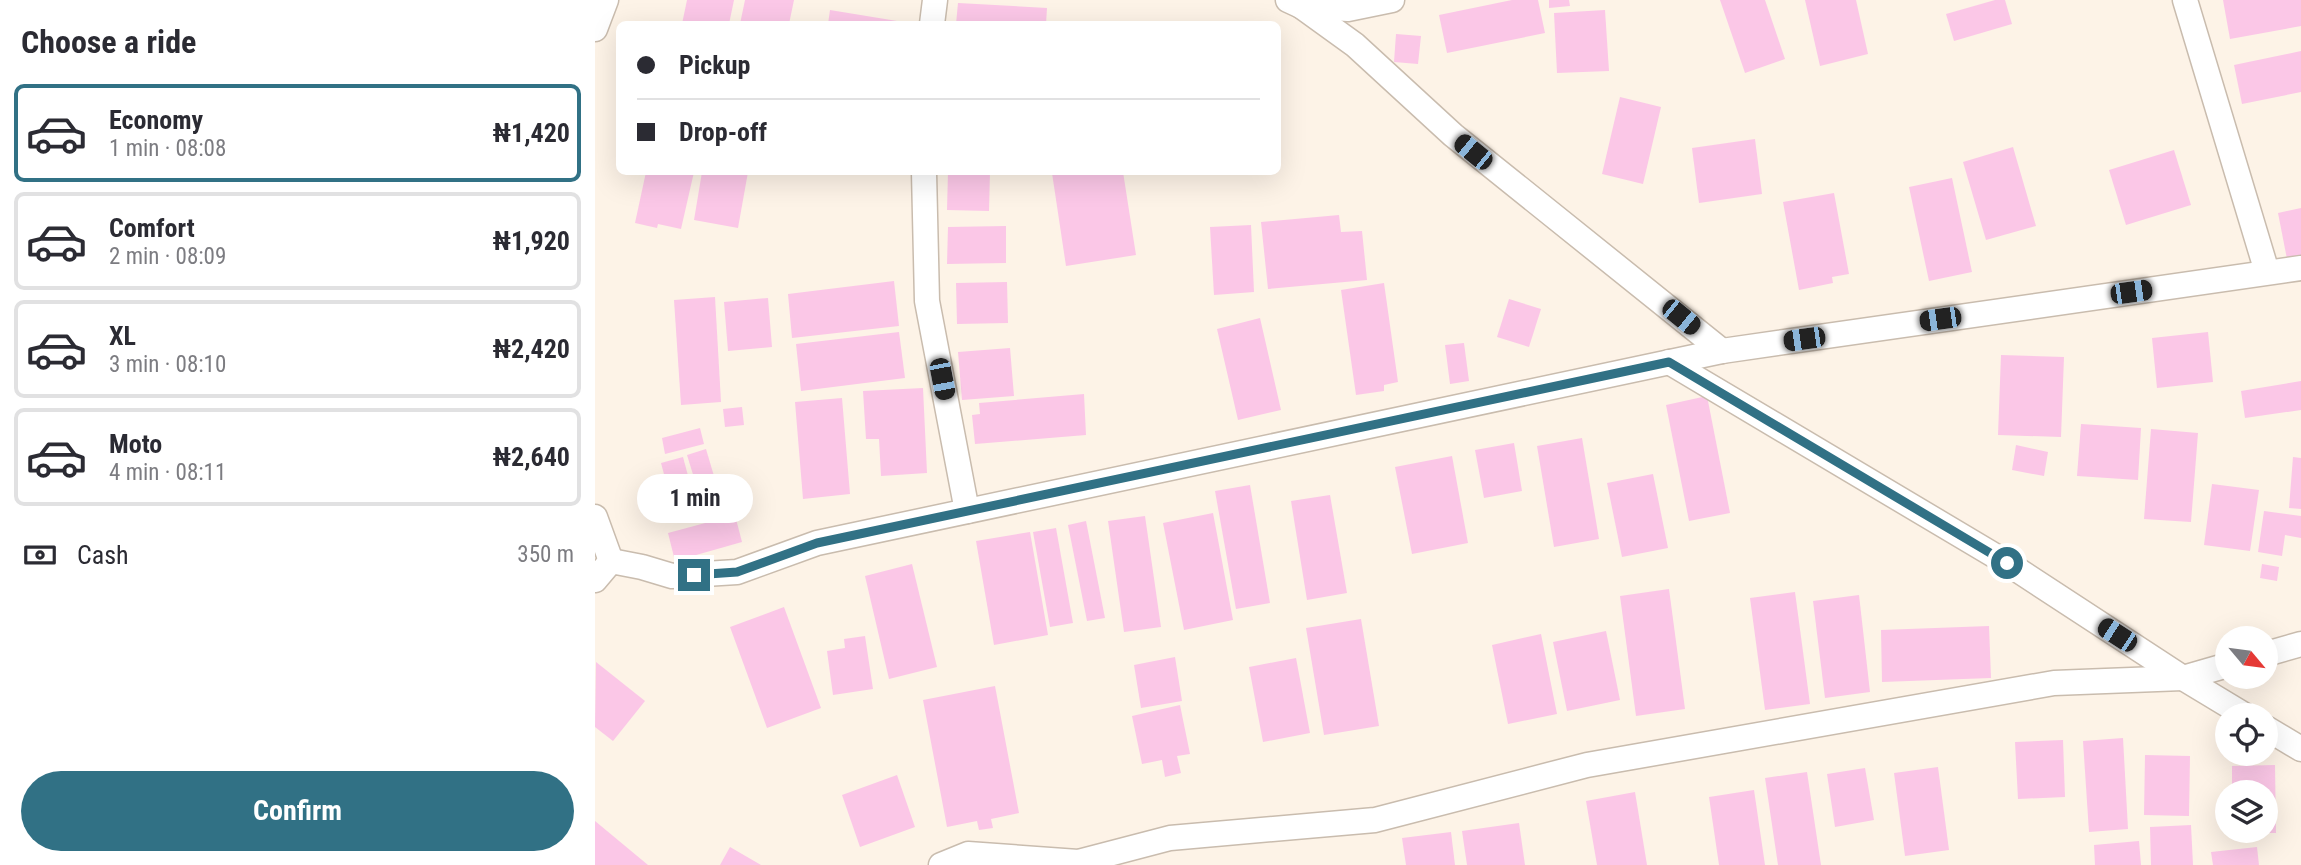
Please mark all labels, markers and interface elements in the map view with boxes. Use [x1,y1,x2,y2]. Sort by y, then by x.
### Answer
text: Choose a ride [21,23,196,61]
text: Pickup [679,50,750,80]
icon: car [25,102,88,165]
text: Economy [109,105,203,135]
text: Drop-off [679,117,767,147]
text: ₦1,420 [493,118,570,148]
car [1451,131,1496,173]
text: 1 min · 08:08 [109,135,226,162]
icon: car [25,210,88,273]
text: Comfort [109,213,195,243]
text: ₦1,920 [493,226,570,256]
text: 2 min · 08:09 [109,243,226,270]
car [2109,279,2154,305]
car [1659,296,1704,338]
car [1918,306,1963,332]
icon: car [25,318,88,381]
text: XL [109,321,136,351]
car [1782,326,1827,352]
text: ₦2,420 [493,334,570,364]
text: 3 min · 08:10 [109,351,226,378]
car [928,356,957,402]
icon: car [25,426,88,489]
text: Moto [109,429,162,459]
text: ₦2,640 [493,442,570,472]
text: 4 min · 08:11 [109,459,226,486]
callout: 1 min [636,474,752,522]
text: 1 min [669,485,721,512]
icon: cash [21,536,59,574]
text: Cash [77,540,129,570]
text: 350 m [517,541,574,568]
route start [1991,547,2023,579]
route end [678,559,710,591]
car [2094,615,2141,655]
north arrow [2215,626,2279,690]
map controls [2215,626,2278,843]
button: locate [2215,703,2278,766]
button: Confirm [21,771,574,851]
button: layers [2215,780,2278,843]

